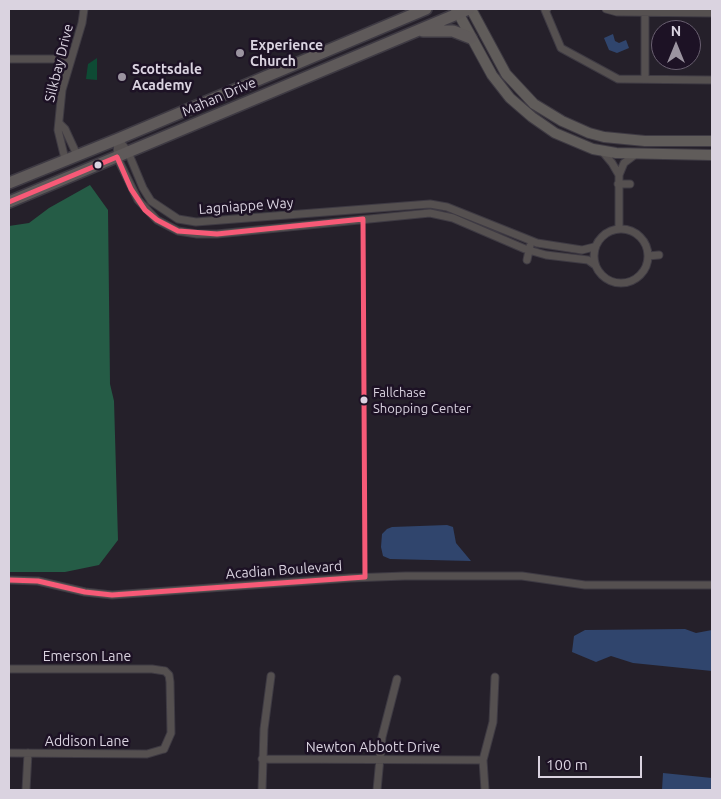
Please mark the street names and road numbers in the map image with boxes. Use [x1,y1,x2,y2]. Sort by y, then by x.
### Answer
street label: Silkbay Drive [41,22,77,104]
street label: Mahan Drive [179,74,259,120]
street label: Lagniappe Way [198,194,294,218]
street label: Acadian Boulevard [225,558,343,582]
street label: Emerson Lane [43,648,131,664]
street label: Addison Lane [45,733,129,749]
street label: Newton Abbott Drive [306,739,440,755]

